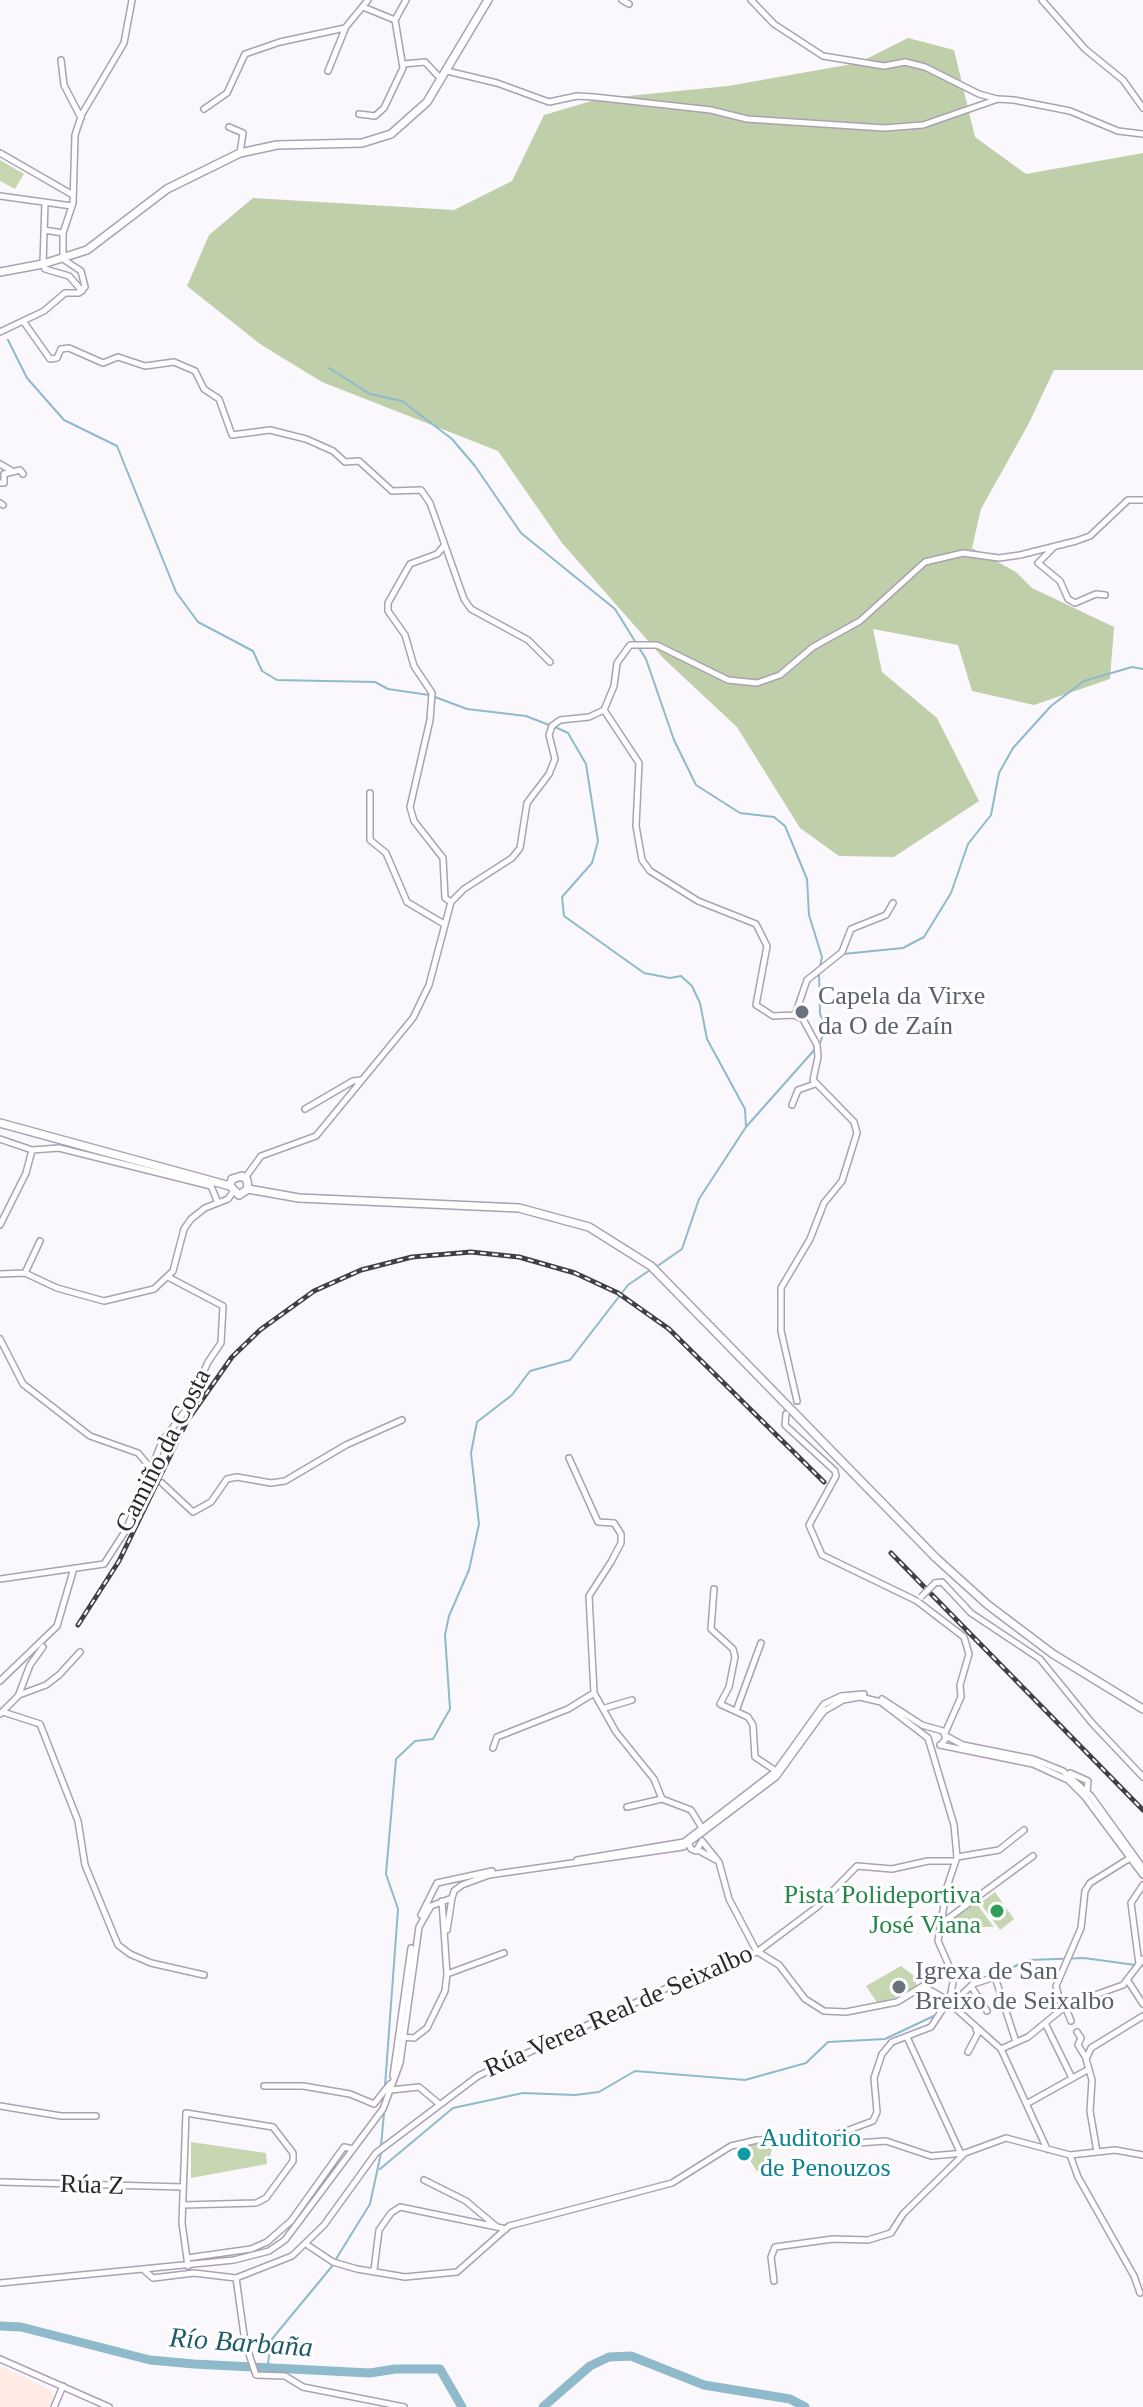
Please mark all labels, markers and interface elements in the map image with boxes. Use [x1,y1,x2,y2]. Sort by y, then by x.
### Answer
place label: Capela da Virxe da O de Zaín [818,981,985,1042]
marker: Capela da Virxe da O de Zaín [793,1003,811,1021]
street label: Camiño da Costa [109,1364,219,1538]
place label: Pista Polideportiva José Viana [784,1880,981,1942]
marker: Pista Polideportiva José Viana [988,1902,1006,1920]
street label: Rúa Verea Real de Seixalbo [480,1939,758,2085]
place label: Igrexa de San Breixo de Seixalbo [915,1956,1114,2018]
marker: Igrexa de San Breixo de Seixalbo [890,1978,908,1996]
place label: Auditorio de Penouzos [760,2123,891,2184]
marker: Auditorio de Penouzos [735,2145,753,2163]
street label: Rúa Z [59,2169,125,2203]
water label: Río Barbaña [168,2322,314,2366]

